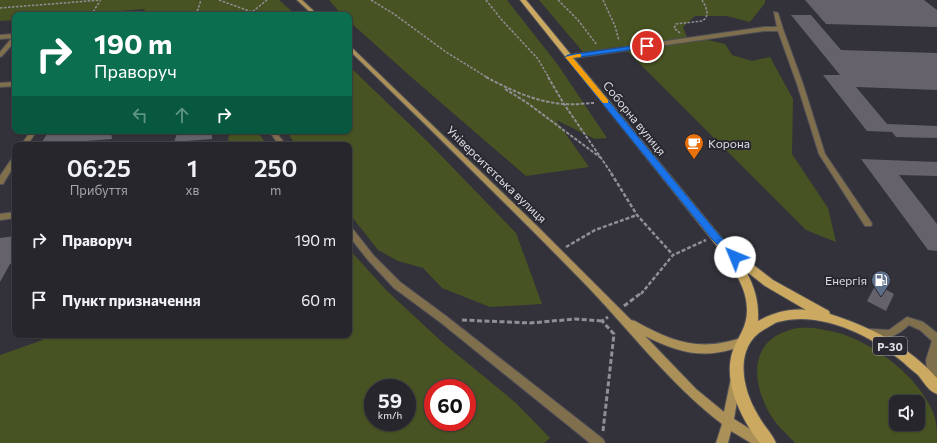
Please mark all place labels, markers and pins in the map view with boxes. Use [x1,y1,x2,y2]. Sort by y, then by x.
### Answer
pin [630,29,664,63]
cafe icon: Корона [683,132,705,160]
place label: Корона [708,136,750,150]
fuel station icon: Енергія [870,269,892,297]
place label: Енергія [825,273,867,287]

